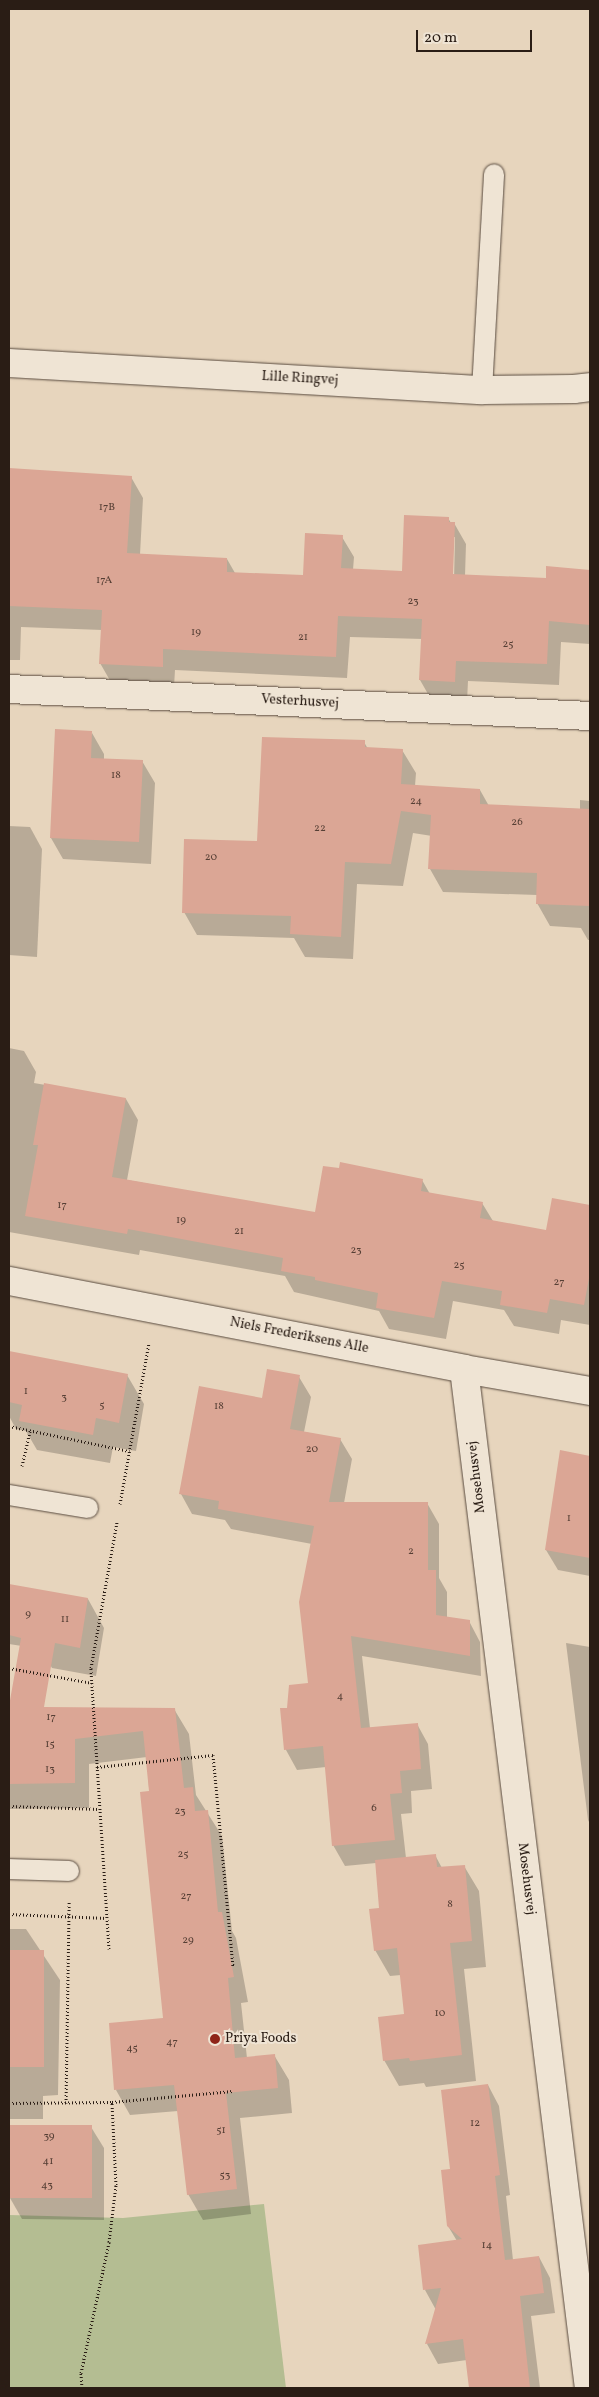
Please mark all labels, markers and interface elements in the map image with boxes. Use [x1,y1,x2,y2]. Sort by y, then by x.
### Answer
scale bar [419,20,535,52]
text: 20 m [424,28,457,49]
street label: Lille Ringvej [261,369,339,389]
house number: 17B [99,501,115,515]
house number: 17A [96,574,112,588]
house number: 23 [407,595,419,609]
house number: 19 [191,626,201,640]
house number: 21 [298,631,308,645]
house number: 25 [502,638,514,652]
street label: Vesterhusvej [261,692,339,712]
house number: 18 [111,769,121,783]
house number: 24 [410,795,422,809]
house number: 26 [511,816,523,830]
house number: 22 [314,822,326,836]
house number: 20 [205,851,217,865]
house number: 17 [57,1199,67,1213]
house number: 19 [176,1214,186,1228]
house number: 21 [234,1225,244,1239]
house number: 23 [350,1244,362,1258]
house number: 25 [453,1259,465,1273]
house number: 27 [554,1276,564,1290]
street label: Niels Frederiksens Alle [228,1314,370,1358]
house number: 1 [24,1385,28,1399]
house number: 3 [61,1391,67,1405]
house number: 5 [99,1399,105,1413]
house number: 18 [214,1400,224,1414]
street label: Mosehusvej [464,1440,490,1514]
house number: 20 [306,1443,318,1457]
house number: 1 [567,1512,571,1526]
house number: 2 [408,1545,414,1559]
house number: 9 [25,1608,31,1622]
house number: 11 [61,1613,69,1627]
house number: 4 [337,1690,343,1704]
house number: 17 [46,1711,56,1725]
house number: 15 [45,1738,55,1752]
house number: 13 [45,1763,55,1777]
house number: 6 [371,1802,377,1816]
house number: 23 [174,1805,186,1819]
street label: Mosehusvej [513,1842,539,1916]
house number: 25 [177,1848,189,1862]
house number: 27 [181,1890,191,1904]
house number: 8 [447,1898,453,1912]
house number: 29 [182,1934,194,1948]
house number: 10 [435,2007,445,2021]
place label: Priya Foods [225,2031,296,2047]
marker: Priya Foods [209,2033,221,2045]
house number: 47 [166,2036,178,2050]
house number: 45 [126,2042,138,2056]
house number: 12 [470,2117,480,2131]
house number: 51 [216,2124,226,2138]
house number: 39 [43,2130,55,2144]
house number: 41 [43,2155,53,2169]
house number: 53 [220,2169,230,2183]
house number: 43 [41,2179,53,2193]
house number: 14 [482,2239,492,2253]

